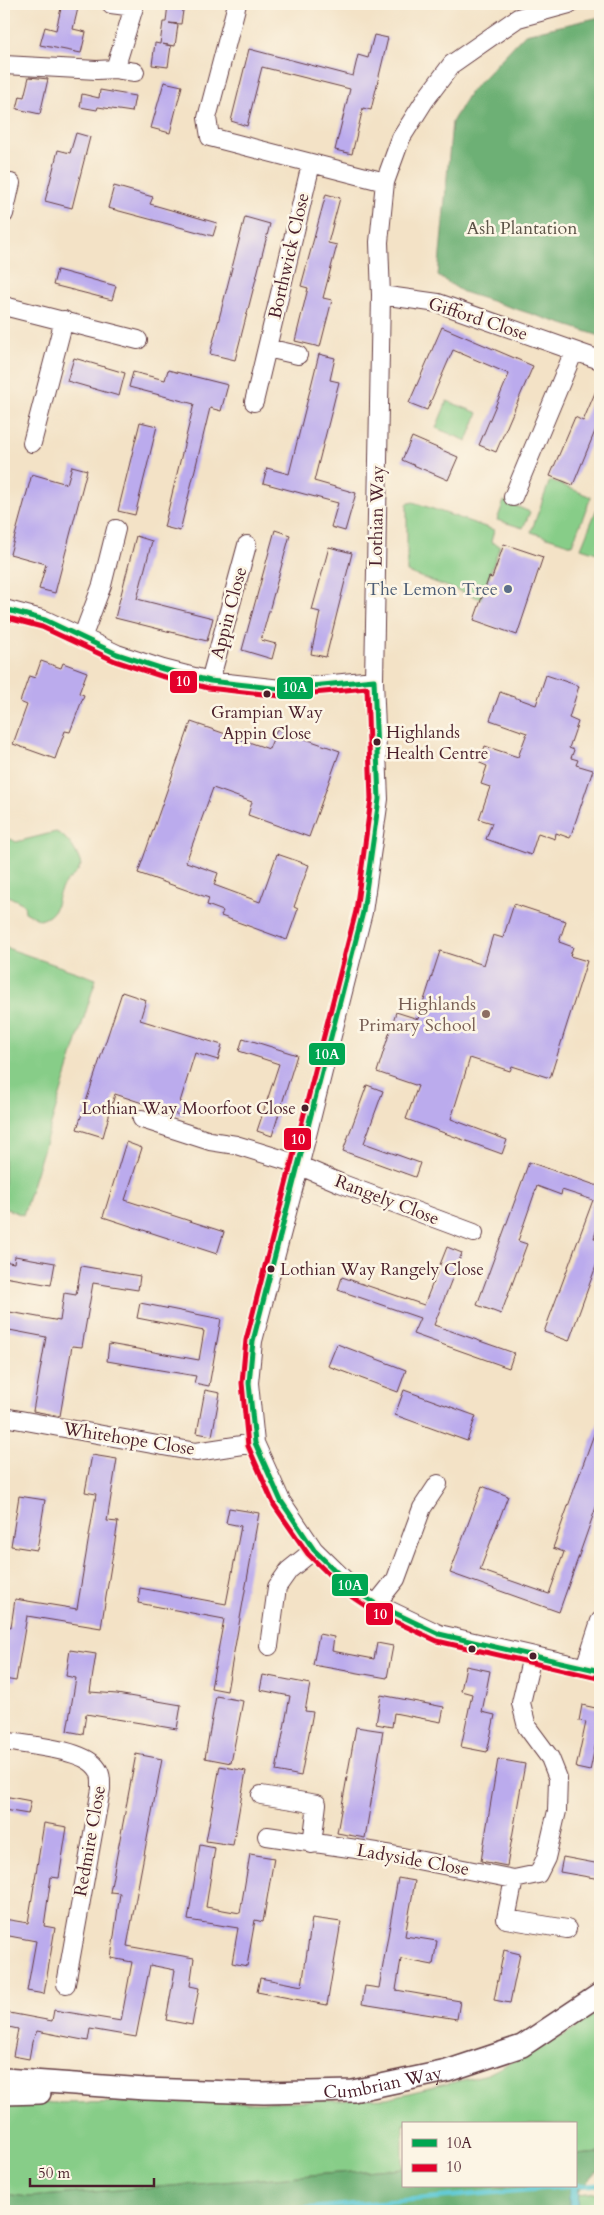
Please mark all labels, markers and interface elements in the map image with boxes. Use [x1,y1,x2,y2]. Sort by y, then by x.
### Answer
street label: Borthwick Close [262,191,316,321]
park label: Ash Plantation [467,216,578,241]
street label: Gifford Close [425,291,531,347]
street label: Lothian Way [364,465,390,567]
street label: Appin Close [205,564,253,662]
place label: The Lemon Tree [367,577,498,602]
marker: The Lemon Tree [502,583,514,595]
line badge: 10 [169,670,198,694]
text: 10 [176,672,190,691]
line badge: 10A [276,676,314,700]
text: 10A [283,678,308,697]
marker: Grampian Way Appin Close [262,689,272,699]
place label: Grampian Way Appin Close [211,701,323,745]
place label: Highlands Health Centre [386,721,489,765]
marker: Highlands Health Centre [372,737,382,747]
place label: Highlands Primary School [359,992,476,1038]
marker: Highlands Primary School [480,1008,492,1020]
line badge: 10A [308,1042,346,1066]
text: 10A [315,1045,340,1064]
place label: Lothian Way Moorfoot Close [82,1097,296,1120]
marker: Lothian Way Moorfoot Close [300,1103,310,1113]
line badge: 10 [283,1127,312,1151]
text: 10 [291,1130,305,1149]
street label: Rangely Close [331,1169,443,1231]
place label: Lothian Way Rangely Close [280,1258,484,1281]
marker: Lothian Way Rangely Close [266,1264,276,1274]
street label: Whitehope Close [60,1416,197,1462]
line badge: 10A [331,1573,369,1597]
text: 10A [338,1576,363,1595]
line badge: 10 [365,1602,394,1626]
text: 10 [373,1605,387,1624]
unlabelled marker [467,1644,477,1654]
unlabelled marker [528,1651,538,1661]
street label: Redmire Close [68,1784,112,1898]
street label: Ladyside Close [355,1838,471,1882]
street label: Cumbrian Way [323,2060,445,2104]
legend [402,2122,576,2188]
text: 10A [446,2133,472,2153]
scale bar [30,2155,154,2187]
text: 10 [446,2157,462,2177]
text: 50 m [38,2163,70,2183]

